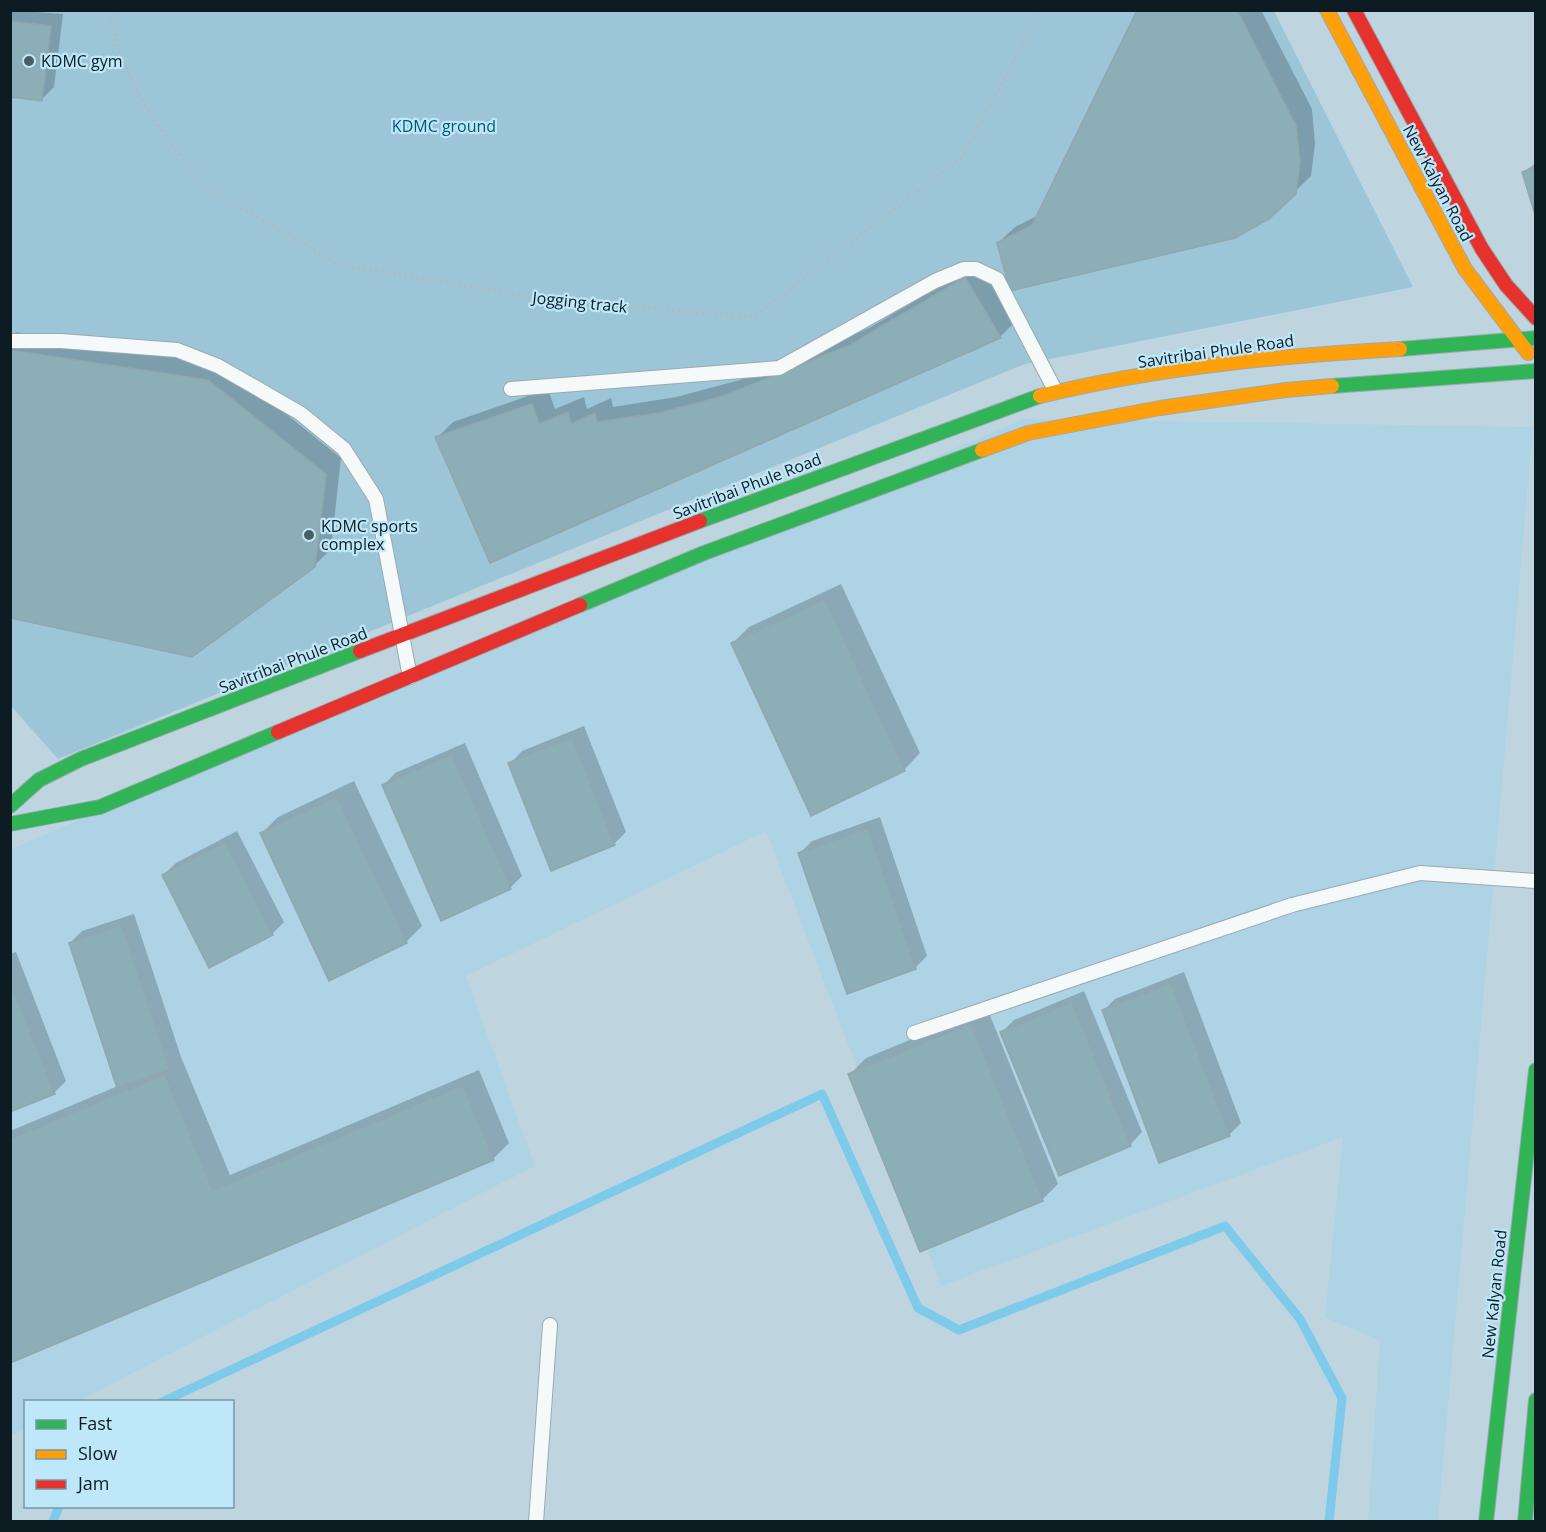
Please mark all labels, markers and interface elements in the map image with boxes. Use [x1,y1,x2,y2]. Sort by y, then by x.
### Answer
place label: KDMC gym [41,50,123,72]
marker: KDMC gym [22,54,36,68]
park label: KDMC ground [392,115,496,137]
street label: New Kalyan Road [1398,121,1478,245]
street label: Jogging track [530,286,629,318]
street label: Savitribai Phule Road [1137,329,1295,373]
street label: Savitribai Phule Road [670,448,824,524]
place label: KDMC sports complex [321,515,418,555]
marker: KDMC sports complex [302,528,316,542]
street label: Savitribai Phule Road [216,622,370,698]
street label: New Kalyan Road [1476,1229,1512,1359]
legend [24,1400,234,1508]
text: Fast [78,1411,112,1435]
text: Slow [78,1441,117,1465]
text: Jam [76,1471,110,1495]

